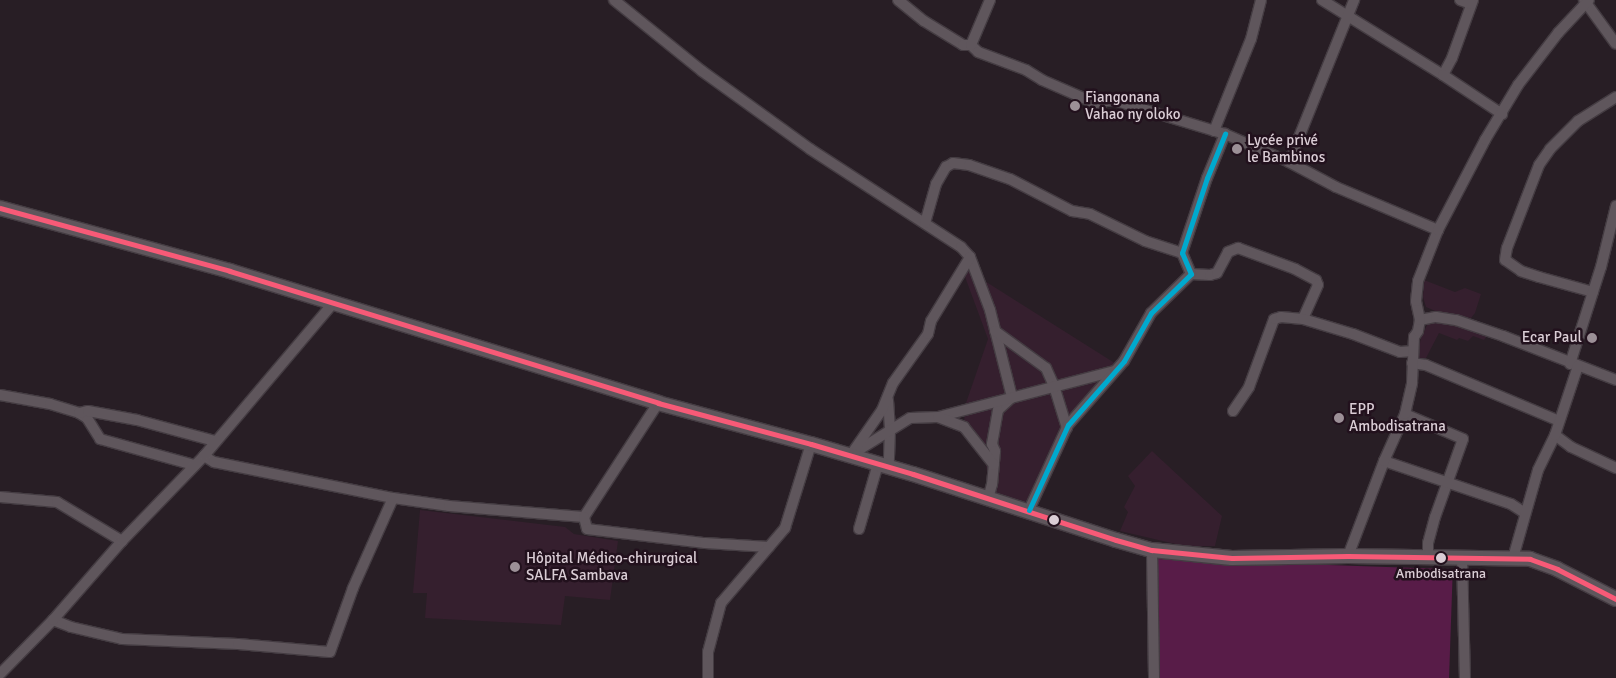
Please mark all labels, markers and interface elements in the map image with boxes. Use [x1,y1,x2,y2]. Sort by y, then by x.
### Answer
place label: Fiangonana Vahao ny oloko [1085,88,1181,123]
marker: Fiangonana Vahao ny oloko [1069,100,1081,112]
place label: Lycée privé le Bambinos [1247,131,1325,166]
marker: Lycée privé le Bambinos [1231,143,1243,155]
place label: Ecar Paul [1522,329,1582,347]
marker: Ecar Paul [1586,332,1598,344]
place label: EPP Ambodisatrana [1349,400,1446,435]
marker: EPP Ambodisatrana [1333,412,1345,424]
unlabelled marker [1049,515,1059,525]
place label: Hôpital Médico-chirurgical SALFA Sambava [526,549,697,584]
marker: Ambodisatrana [1436,553,1446,563]
marker: Hôpital Médico-chirurgical SALFA Sambava [508,560,522,574]
place label: Ambodisatrana [1396,566,1486,582]

